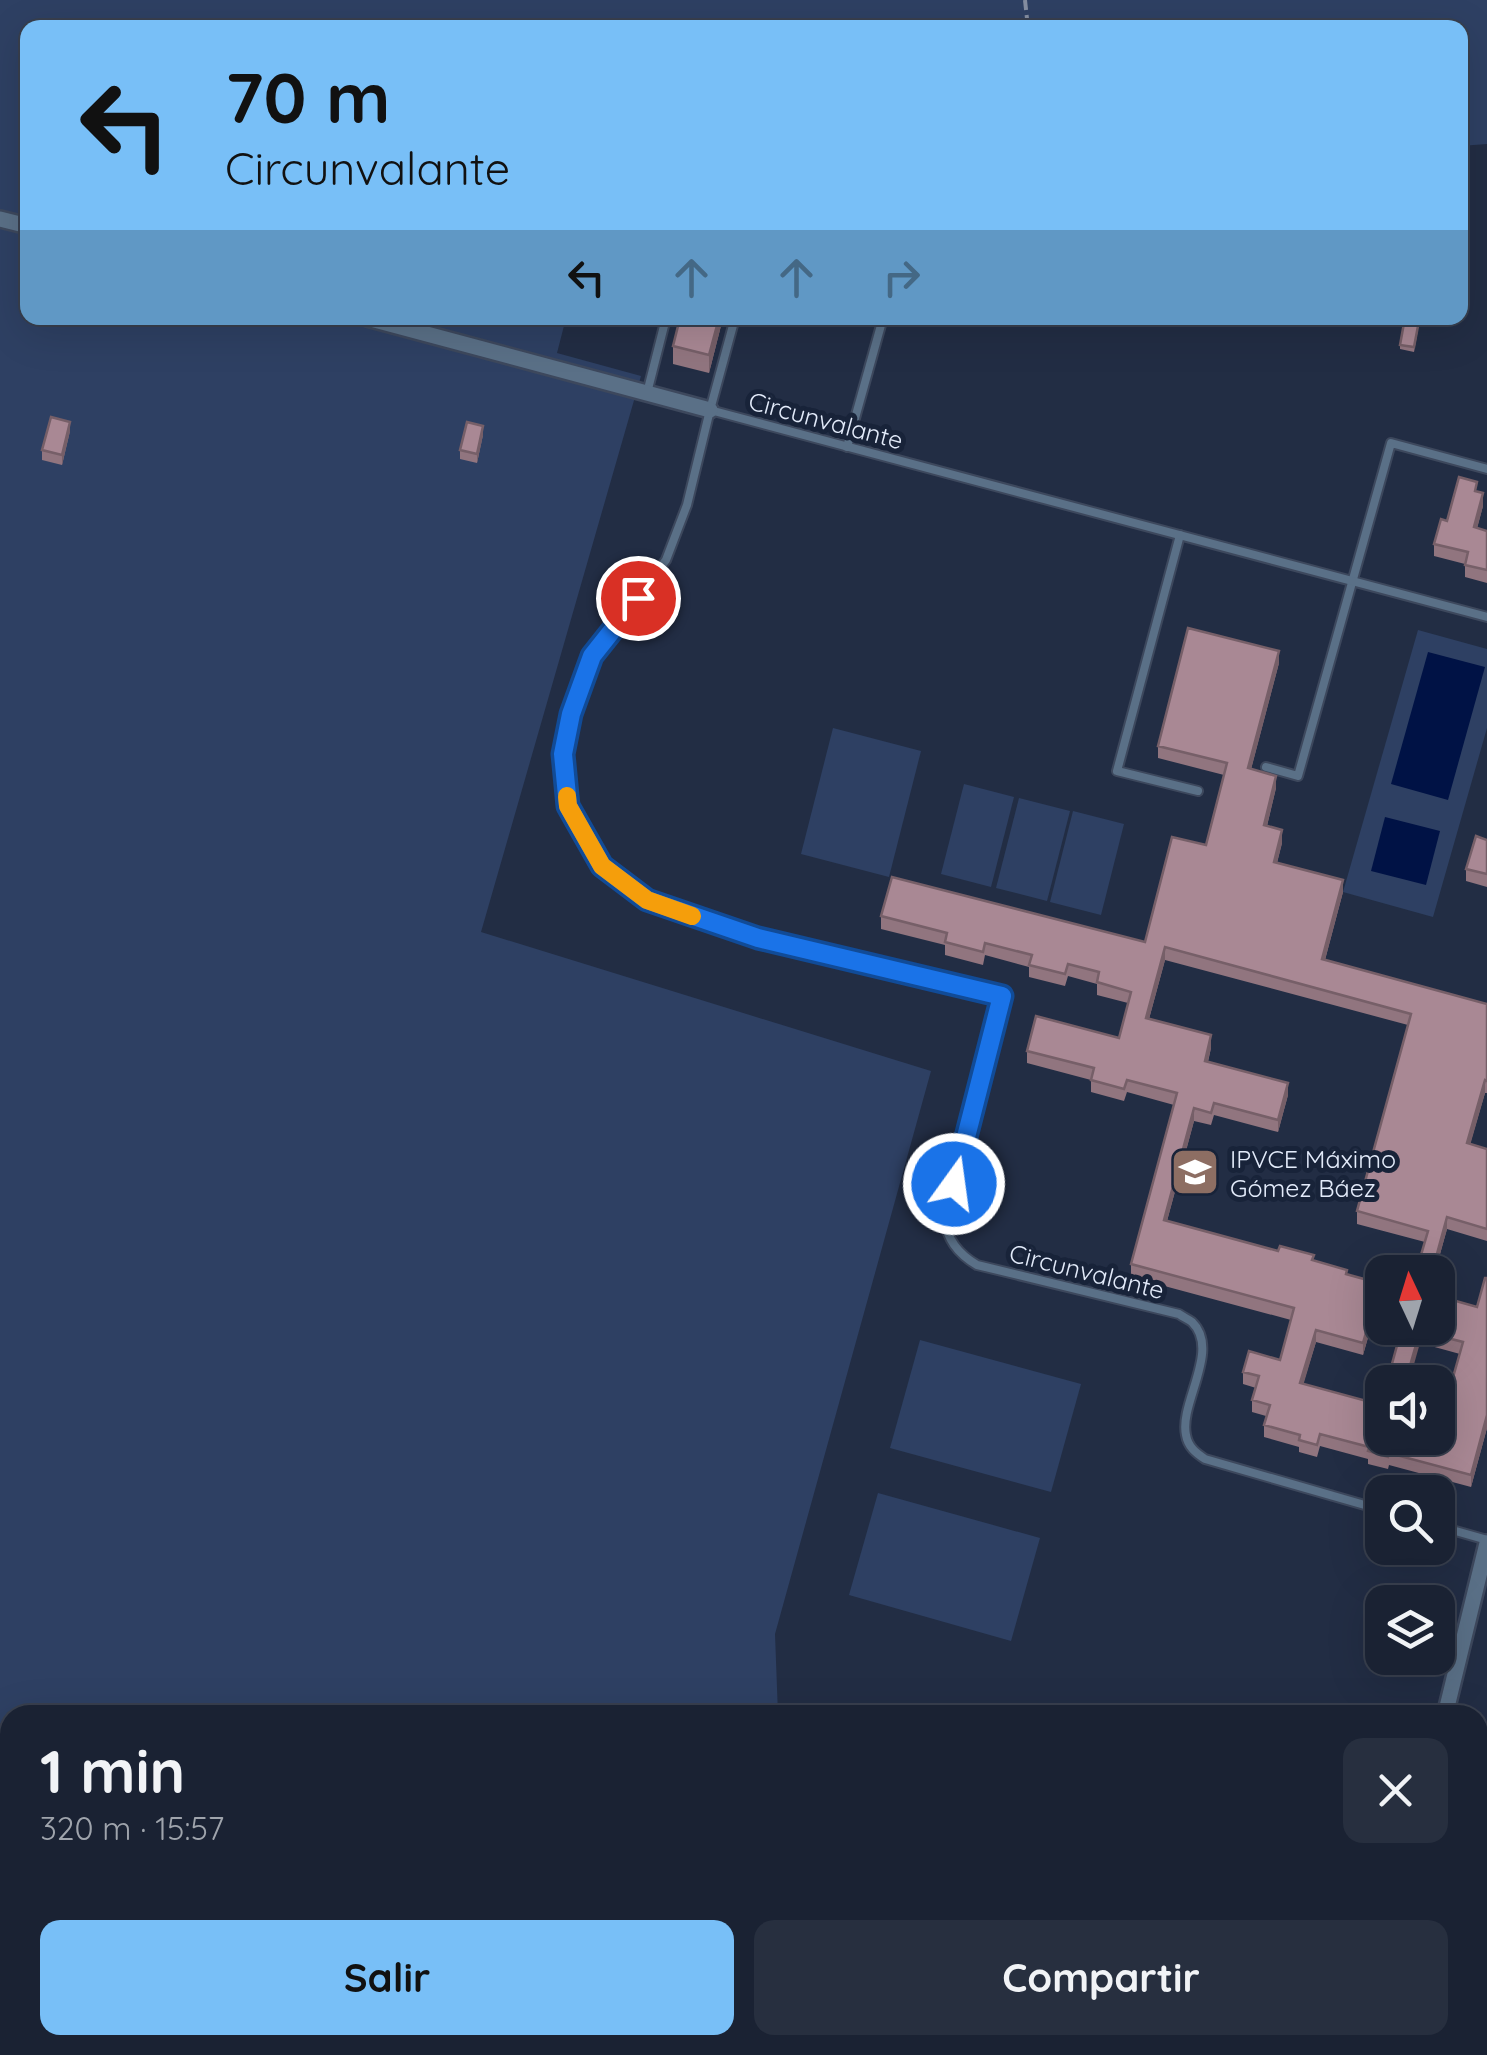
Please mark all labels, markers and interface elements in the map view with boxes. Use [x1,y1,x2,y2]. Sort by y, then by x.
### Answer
text: 70 m [225,53,391,141]
icon: left [60,60,190,190]
text: Circunvalante [225,140,510,196]
icon: left [559,250,614,305]
icon: ahead [664,250,719,305]
icon: ahead [769,250,824,305]
icon: right [874,250,929,305]
street label: Circunvalante [745,385,907,455]
pin [596,556,681,641]
icon: arrive [611,571,666,626]
position arrow [902,1132,1006,1236]
place label: IPVCE Máximo Gómez Báez [1230,1143,1396,1203]
school or university icon: IPVCE Máximo Gómez Báez [1169,1146,1221,1198]
street label: Circunvalante [1006,1237,1168,1305]
north arrow [1365,1255,1455,1345]
map controls [1365,1255,1455,1675]
button: sound [1365,1365,1455,1455]
button: search [1365,1475,1455,1565]
button: layers [1365,1585,1455,1675]
text: 1 min [40,1733,185,1808]
button: close [1343,1738,1448,1843]
text: 320 m · 15:57 [40,1808,224,1848]
button: Salir [40,1920,734,2035]
button: Compartir [754,1920,1448,2035]

